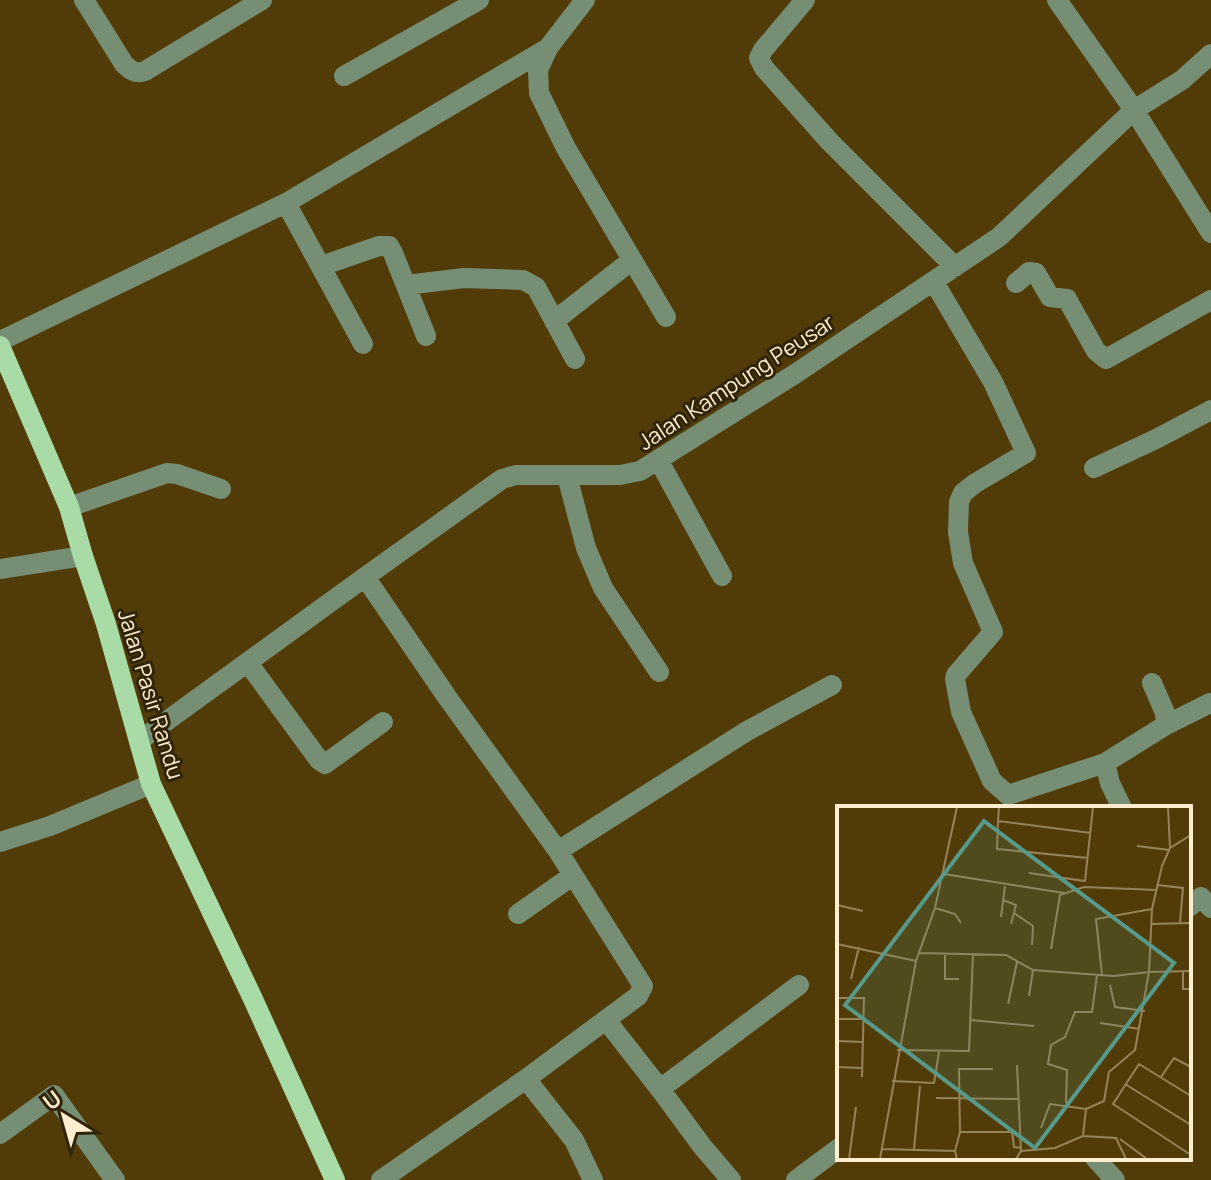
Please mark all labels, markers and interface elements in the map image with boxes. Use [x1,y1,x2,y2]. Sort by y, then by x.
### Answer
street label: Jalan Kampung Peusar [632,307,840,457]
street label: Jalan Pasir Randu [111,605,191,783]
inset map [837,806,1191,1160]
north arrow [24,1076,104,1156]
text: U [37,1083,67,1117]

